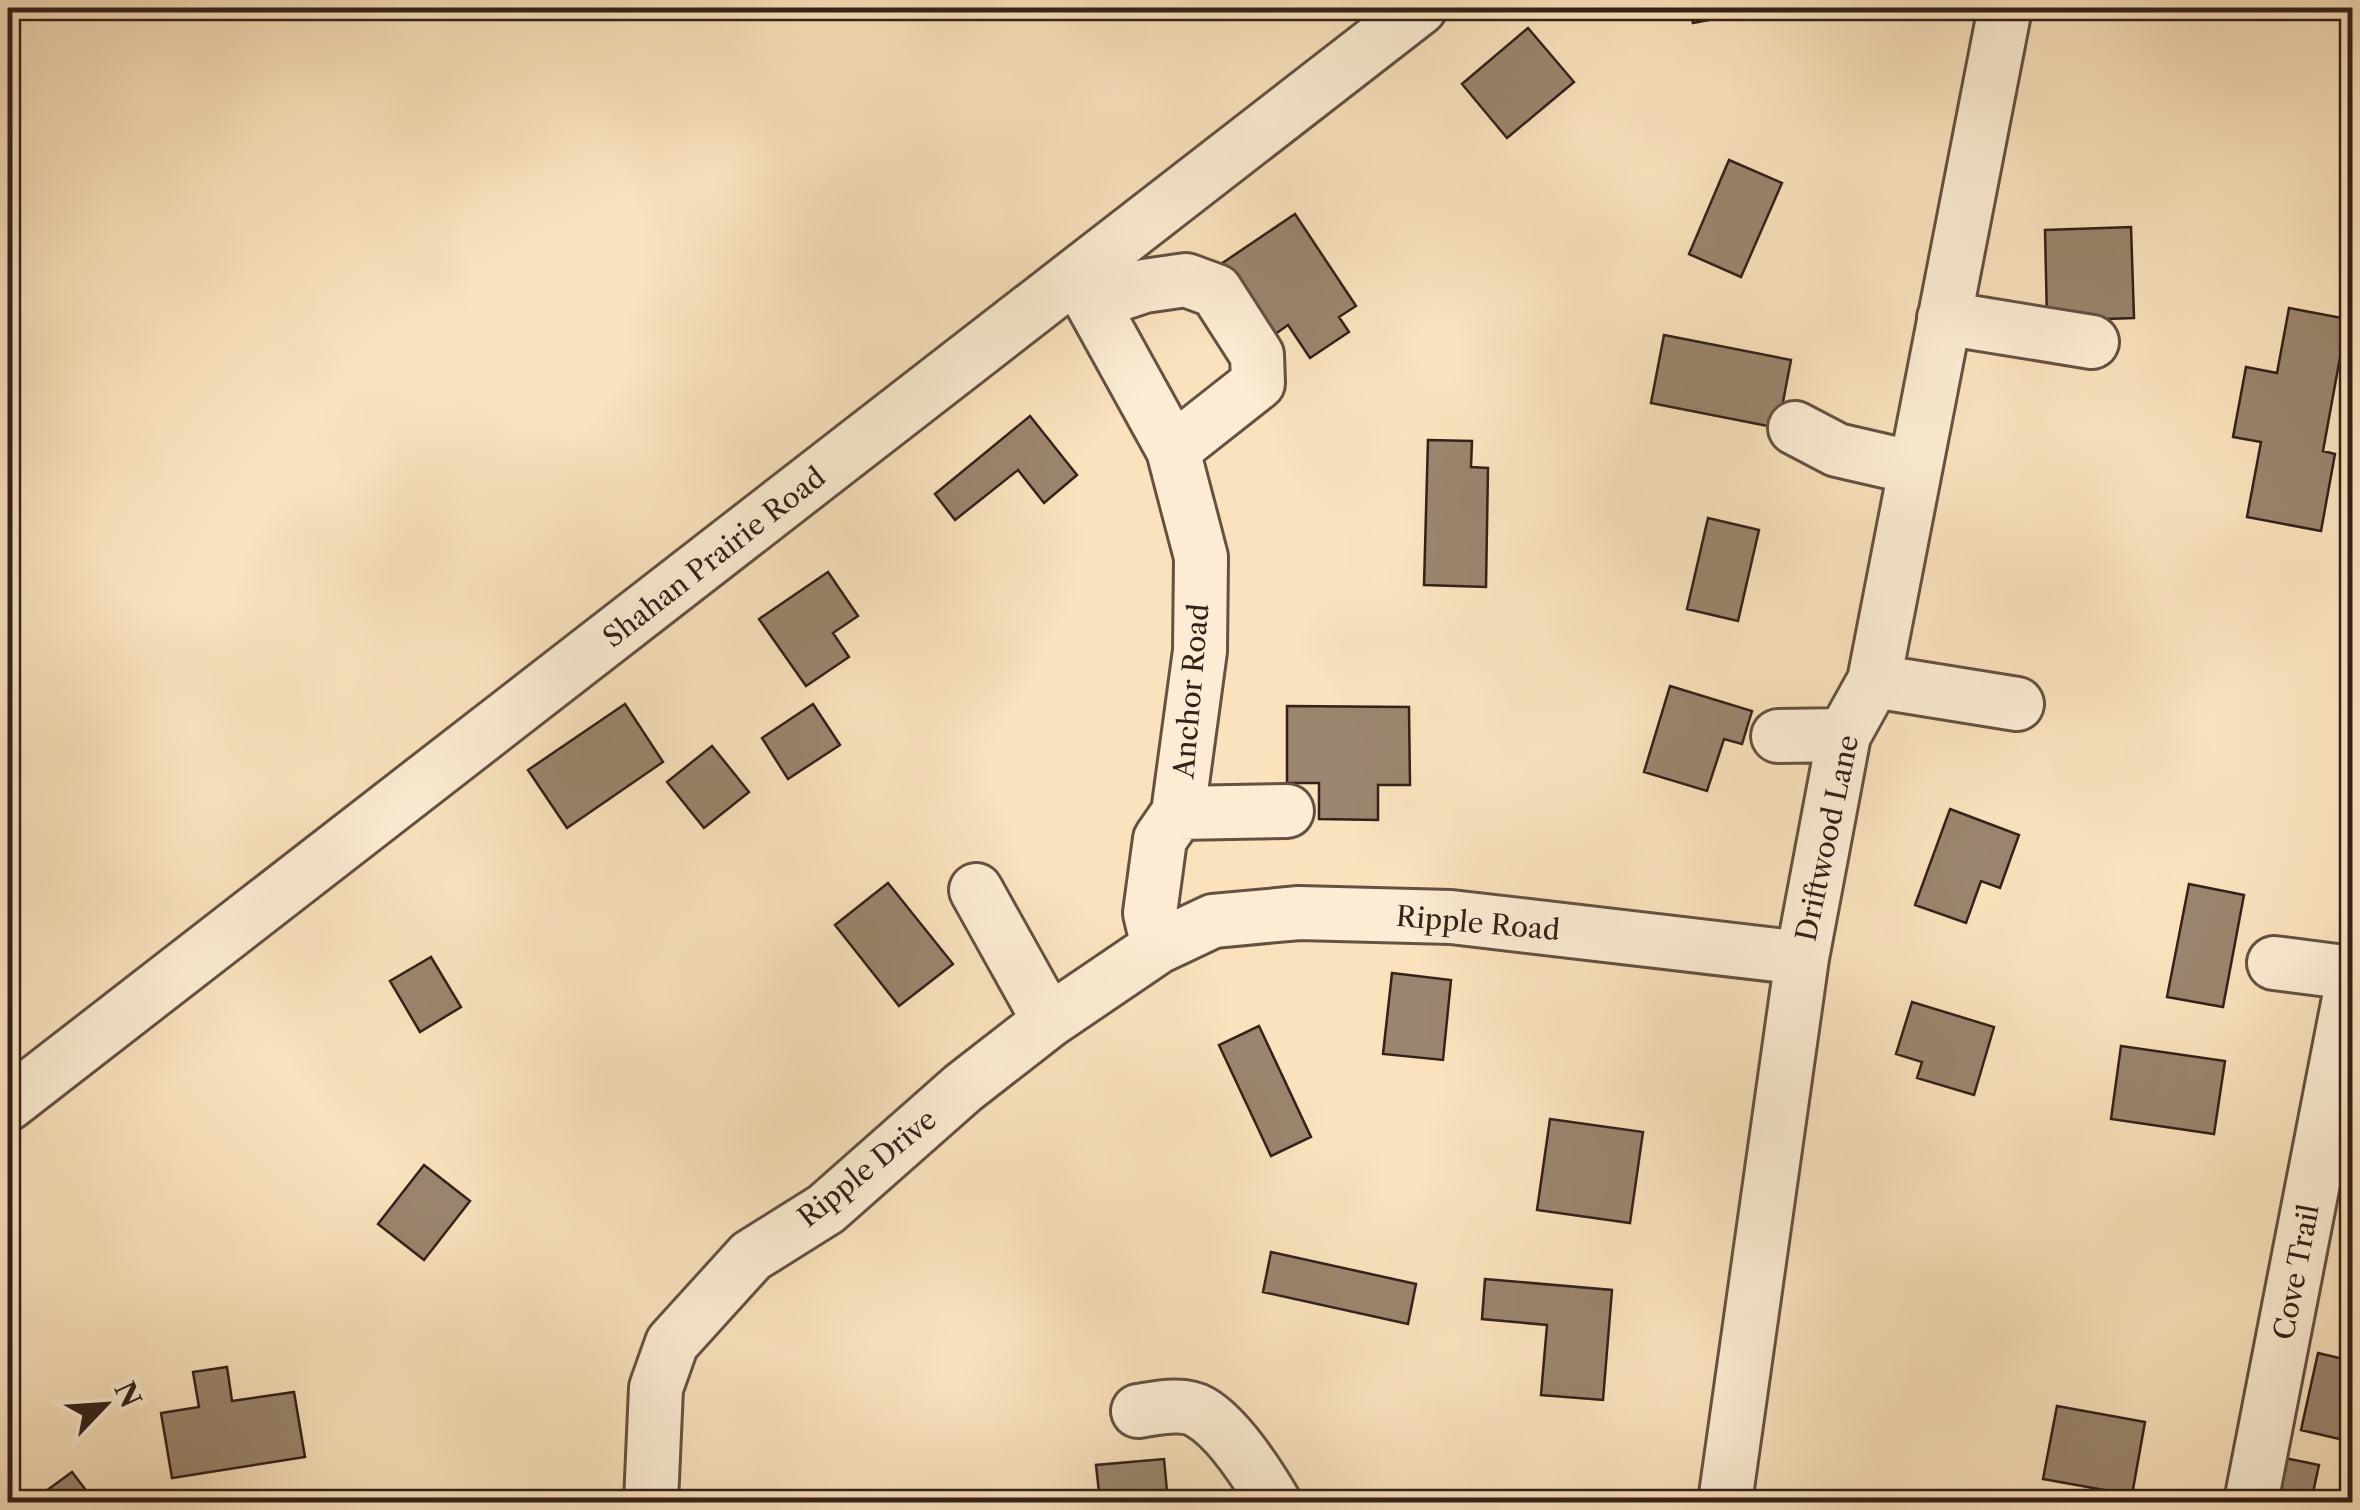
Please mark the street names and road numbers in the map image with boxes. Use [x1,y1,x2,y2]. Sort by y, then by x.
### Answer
street label: Shahan Prairie Road [596,460,832,654]
street label: Anchor Road [1166,602,1216,781]
street label: Driftwood Lane [1789,732,1865,944]
street label: Ripple Road [1395,899,1561,947]
street label: Ripple Drive [791,1102,943,1234]
street label: Cove Trail [2266,1201,2326,1343]

